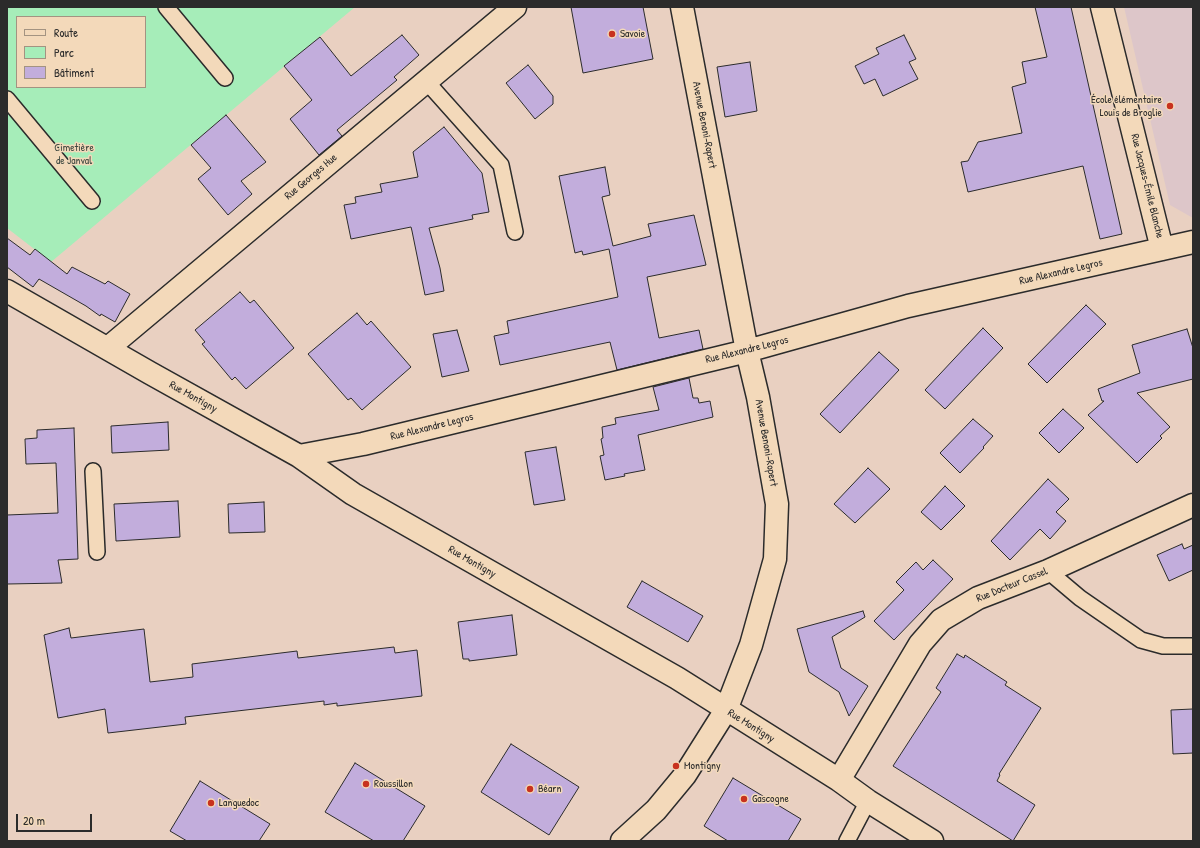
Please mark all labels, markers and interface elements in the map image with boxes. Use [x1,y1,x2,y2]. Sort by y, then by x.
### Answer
legend [16,16,146,88]
text: Route [54,24,78,41]
place label: Savoie [620,27,645,41]
marker: Savoie [607,29,617,39]
text: Parc [54,44,74,61]
text: Bâtiment [54,64,94,81]
street label: Avenue Benoni-Ropert [689,80,719,170]
place label: École élémentaire Louis de Broglie [1091,93,1162,119]
marker: École élémentaire Louis de Broglie [1165,101,1175,111]
street label: Rue Jacques-Émile Blanche [1128,132,1166,240]
park label: Cimetière de Janval [54,141,94,167]
street label: Rue Georges Hue [282,151,340,203]
street label: Rue Alexandre Legros [1018,256,1104,288]
street label: Rue Alexandre Legros [704,333,790,367]
street label: Rue Montigny [167,378,219,416]
street label: Avenue Benoni-Ropert [752,398,780,488]
street label: Rue Alexandre Legros [389,410,475,444]
street label: Rue Montigny [446,543,498,581]
street label: Rue Docteur Cassel [974,565,1050,605]
street label: Rue Montigny [725,706,777,746]
place label: Montigny [684,759,721,773]
marker: Montigny [671,761,681,771]
place label: Roussillon [374,777,413,791]
marker: Roussillon [361,779,371,789]
place label: Béarn [538,782,561,796]
marker: Béarn [525,784,535,794]
place label: Gascogne [752,792,789,806]
marker: Gascogne [739,794,749,804]
place label: Languedoc [219,796,259,810]
marker: Languedoc [206,798,216,808]
scale bar [18,806,94,832]
text: 20 m [23,812,45,829]

